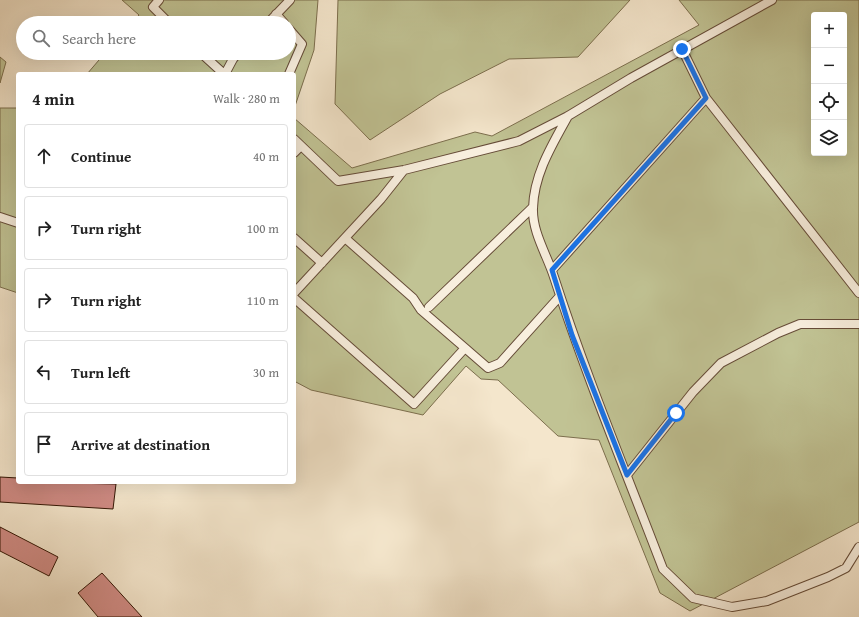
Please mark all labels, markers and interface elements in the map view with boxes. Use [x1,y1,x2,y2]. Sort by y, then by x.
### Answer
map controls [811,12,847,156]
button: + [811,12,847,48]
search box [16,16,296,60]
icon: search [30,27,52,49]
text: Search here [62,28,136,49]
route end [673,40,691,58]
button: − [811,48,847,84]
button: locate [811,84,847,120]
text: 4 min [32,86,74,111]
text: Walk · 280 m [213,89,280,108]
button: layers [811,120,847,156]
icon: ahead [33,145,55,167]
text: Continue [71,146,132,167]
text: 40 m [253,147,279,166]
icon: right [33,217,55,239]
text: Turn right [71,218,142,239]
text: 100 m [247,219,279,238]
icon: right [33,289,55,311]
text: Turn right [71,290,142,311]
text: 110 m [247,291,279,310]
icon: left [33,361,55,383]
text: Turn left [71,362,130,383]
text: 30 m [253,363,279,382]
route start [667,404,685,422]
icon: arrive [33,433,55,455]
text: Arrive at destination [71,434,210,455]

